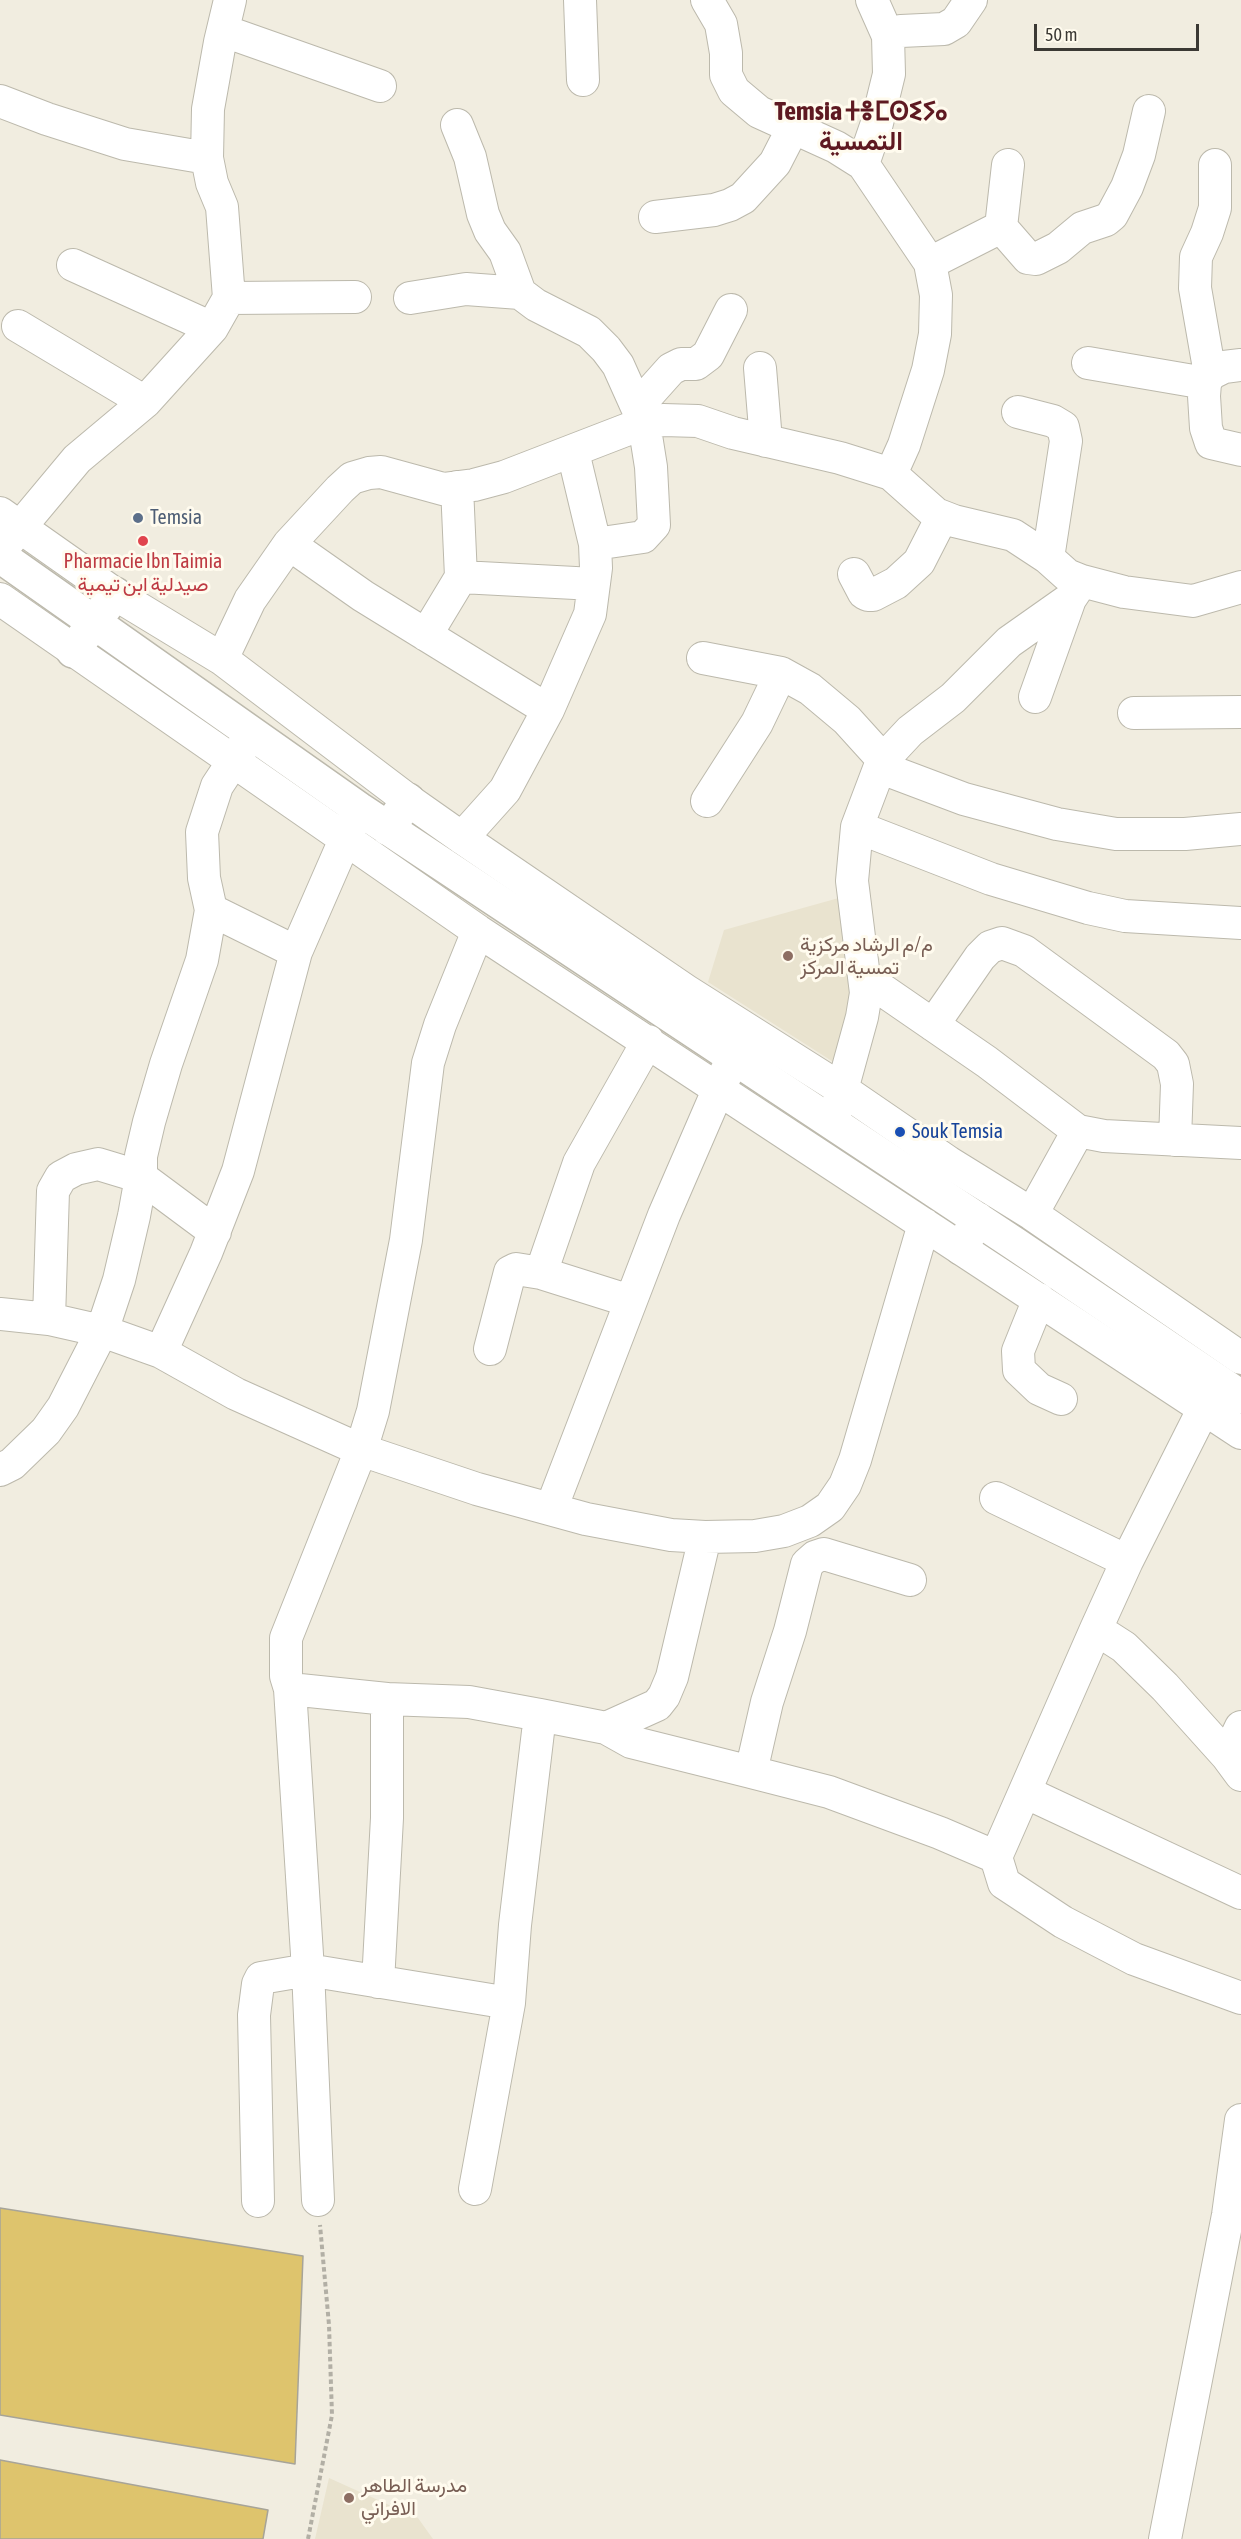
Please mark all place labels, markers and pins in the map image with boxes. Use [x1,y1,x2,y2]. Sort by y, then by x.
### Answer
place label: Temsia [150,506,202,530]
marker: Temsia [131,511,145,525]
marker: Pharmacie Ibn Taimia صيدلية ابن تيمية [136,534,150,548]
place label: Pharmacie Ibn Taimia صيدلية ابن تيمية [64,550,222,597]
place label: م/م الرشاد مركزية تمسية المركز [800,933,933,980]
marker: م/م الرشاد مركزية تمسية المركز [781,949,795,963]
place label: Souk Temsia [912,1120,1003,1144]
marker: Souk Temsia [893,1125,907,1139]
place label: مدرسة الطاهر الافراني [361,2474,467,2521]
marker: مدرسة الطاهر الافراني [342,2491,356,2505]

